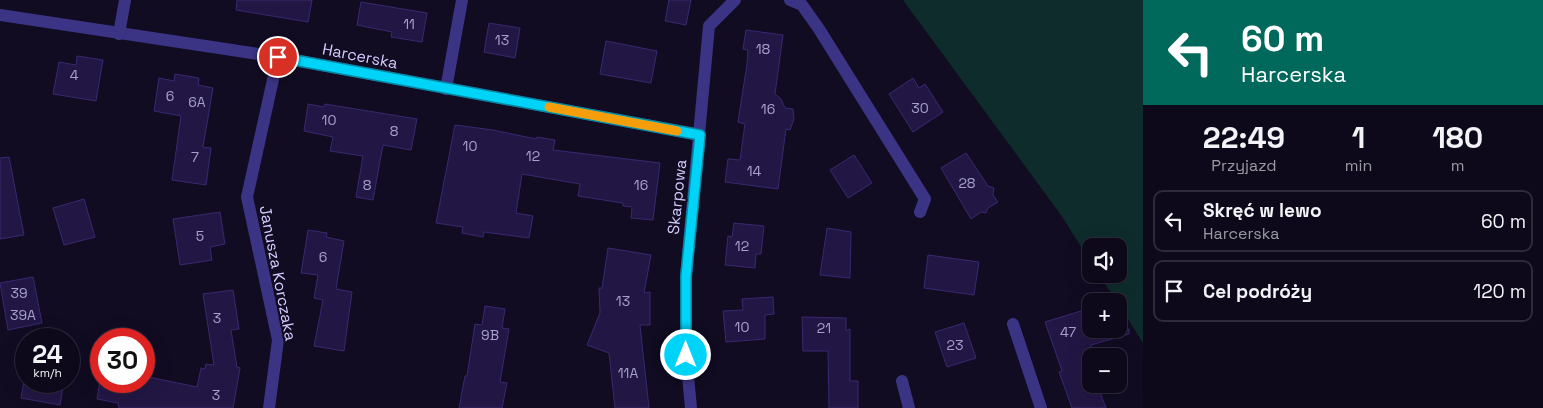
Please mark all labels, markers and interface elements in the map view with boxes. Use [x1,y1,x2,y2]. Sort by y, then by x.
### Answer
house number: 11 [403,15,415,33]
text: 60 m [1241,17,1324,61]
icon: left [1158,20,1223,85]
house number: 13 [495,31,509,49]
pin [257,36,299,78]
street label: Harcerska [320,38,400,74]
house number: 18 [756,40,771,58]
icon: arrive [264,43,292,71]
text: Harcerska [1241,60,1346,88]
house number: 4 [70,66,79,84]
house number: 6 [166,87,174,105]
house number: 6A [188,93,206,111]
house number: 30 [911,99,929,117]
house number: 16 [761,100,775,118]
house number: 10 [322,111,336,129]
text: 22:49 [1203,118,1285,157]
text: 1 [1352,118,1365,157]
text: 180 [1432,118,1483,157]
house number: 8 [390,122,399,140]
house number: 10 [463,137,477,155]
house number: 12 [526,147,540,165]
house number: 7 [191,148,199,166]
text: Przyjazd [1211,155,1277,176]
text: min [1345,155,1372,176]
text: m [1451,155,1465,176]
street label: Skarpowa [663,158,691,236]
house number: 14 [747,162,762,180]
house number: 28 [958,174,976,192]
house number: 8 [363,176,372,194]
house number: 16 [634,176,648,194]
text: Skręć w lewo [1203,198,1322,223]
street label: Janusza Korczaka [255,204,301,342]
icon: left [1160,207,1188,235]
text: 60 m [1481,209,1526,234]
text: Harcerska [1203,223,1279,244]
house number: 5 [196,227,204,245]
house number: 12 [735,237,749,255]
map controls [1082,238,1127,393]
button: sound [1082,238,1127,283]
house number: 6 [319,248,327,266]
icon: arrive [1160,277,1188,305]
text: Cel podróży [1203,279,1312,304]
text: 120 m [1473,279,1526,304]
house number: 39 [10,284,28,302]
house number: 13 [616,292,630,310]
button: + [1082,293,1127,338]
house number: 39A [10,306,36,324]
house number: 3 [213,309,221,327]
house number: 10 [735,318,749,336]
house number: 21 [817,319,831,337]
house number: 47 [1060,323,1076,341]
house number: 9B [481,326,499,344]
speed limit sign: 30 [90,328,155,393]
position arrow [659,328,711,380]
house number: 23 [947,336,963,354]
text: 24 [32,338,63,370]
button: − [1082,348,1127,393]
house number: 11A [618,364,638,382]
text: km/h [33,365,62,381]
house number: 3 [212,386,220,404]

